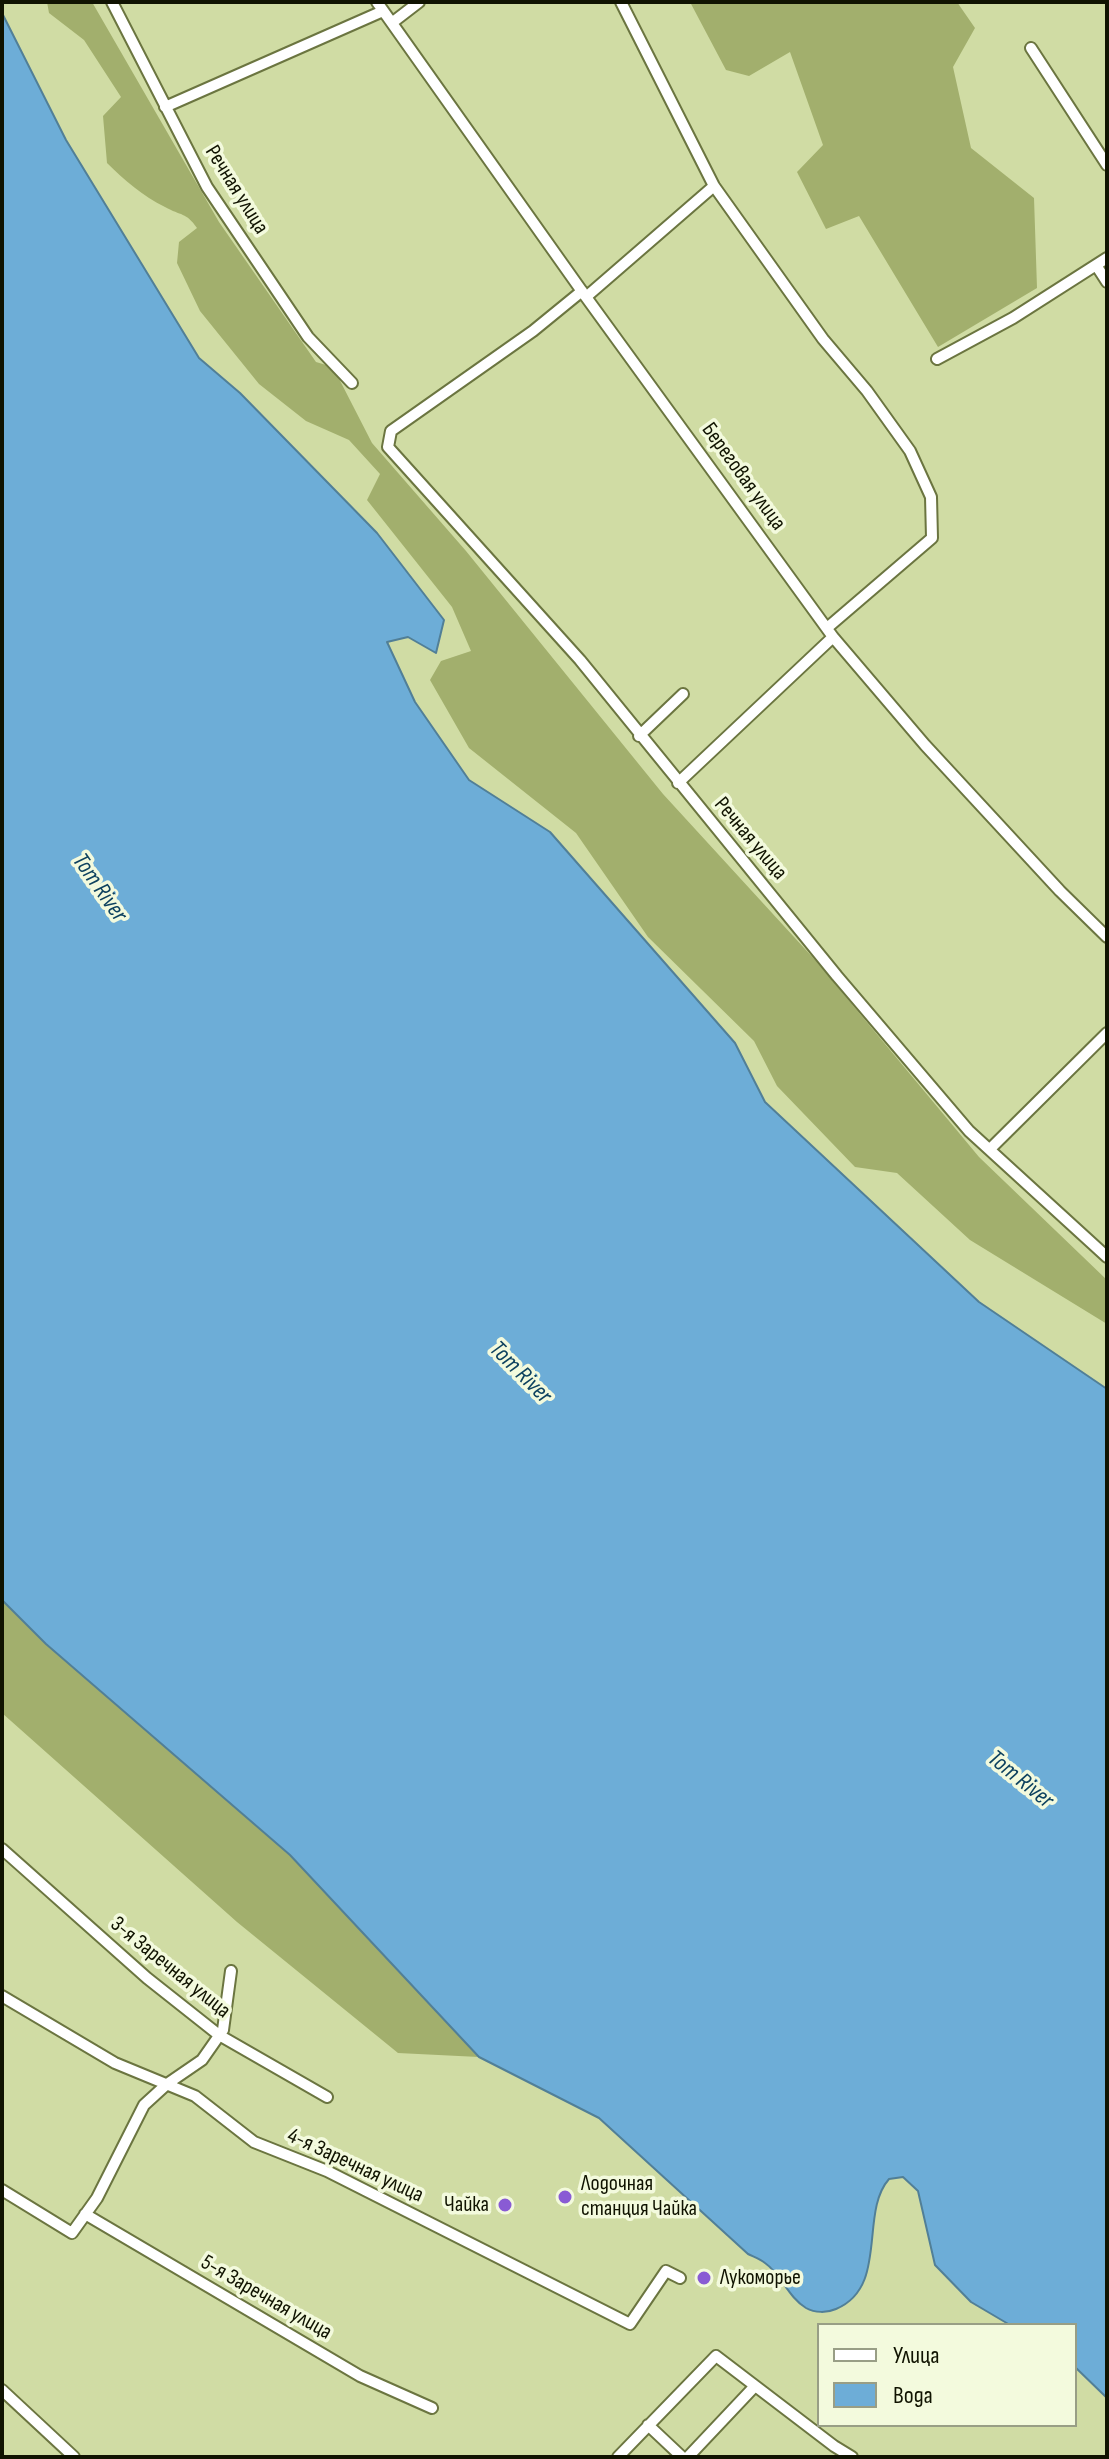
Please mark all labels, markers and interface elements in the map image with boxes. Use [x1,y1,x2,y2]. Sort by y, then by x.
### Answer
street label: Речная улица [198,141,274,239]
street label: Береговая улица [695,418,791,536]
street label: Речная улица [708,792,792,886]
water label: Tom River [65,848,133,928]
water label: Tom River [483,1336,557,1410]
water label: Tom River [981,1745,1059,1815]
street label: 3-я Заречная улица [105,1911,235,2025]
street label: 4-я Заречная улица [283,2123,427,2209]
place label: Лодочная станция Чайка [581,2171,697,2222]
marker: Лодочная станция Чайка [556,2188,574,2206]
place label: Чайка [444,2192,489,2218]
marker: Чайка [496,2196,514,2214]
street label: 5-я Заречная улица [196,2250,336,2346]
place label: Лукоморье [720,2265,801,2291]
marker: Лукоморье [695,2269,713,2287]
legend [817,2323,1077,2427]
text: Улица [893,2341,939,2370]
text: Вода [893,2381,933,2410]

